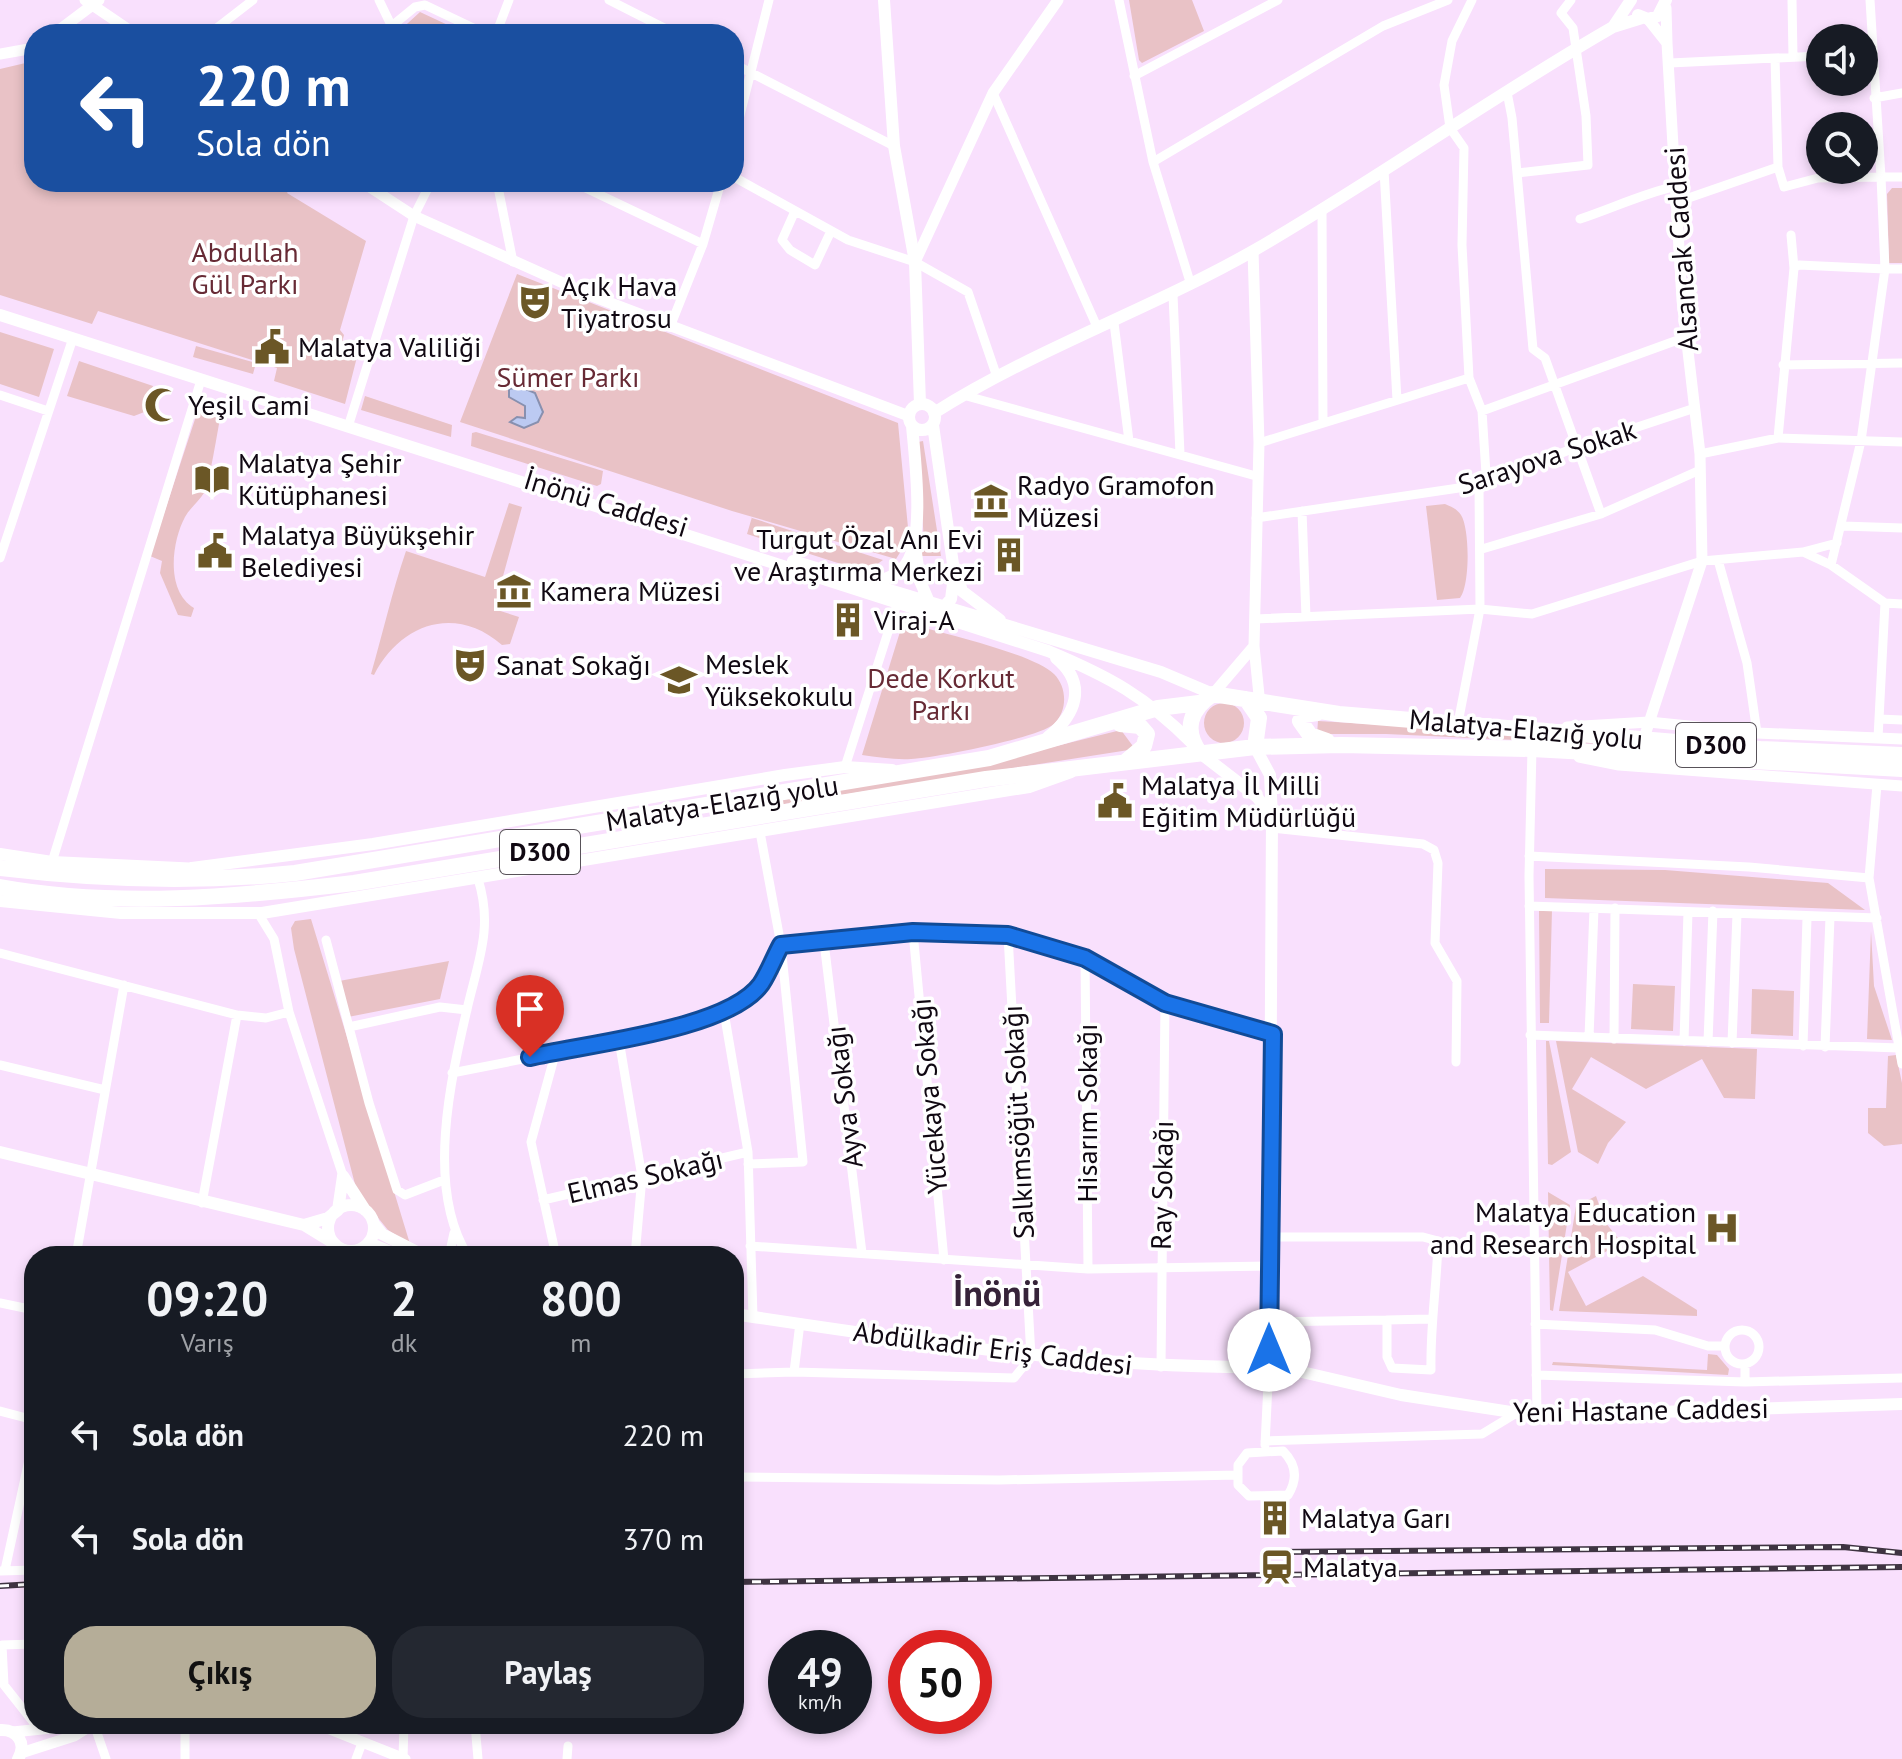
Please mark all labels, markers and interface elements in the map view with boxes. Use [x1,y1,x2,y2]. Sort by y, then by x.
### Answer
map controls [1806,24,1878,184]
button: sound [1806,24,1878,96]
text: 220 m [196,49,351,121]
icon: left [64,56,168,160]
button: search [1806,112,1878,184]
text: Sola dön [196,119,331,166]
street label: Alsancak Caddesi [1655,145,1706,353]
park label: Abdullah Gül Parkı [191,233,299,302]
place label: Açık Hava Tiyatrosu [561,267,677,336]
theatre icon: Açık Hava Tiyatrosu [516,283,554,321]
public building icon: Malatya Valiliği [253,328,291,366]
place label: Malatya Valiliği [298,328,481,365]
park label: Sümer Parkı [497,358,639,395]
mosque icon: Yeşil Cami [143,386,181,424]
place label: Yeşil Cami [188,386,310,423]
street label: Sarayova Sokak [1453,410,1641,503]
place label: Malatya Şehir Kütüphanesi [238,444,402,513]
library icon: Malatya Şehir Kütüphanesi [193,460,231,498]
street label: İnönü Caddesi [520,460,693,545]
place label: Radyo Gramofon Müzesi [1017,466,1214,535]
museum icon: Radyo Gramofon Müzesi [972,482,1010,520]
place label: Malatya Büyükşehir Belediyesi [241,516,475,585]
place label: Turgut Özal Anı Evi ve Araştırma Merkezi [734,520,983,589]
public building icon: Malatya Büyükşehir Belediyesi [196,532,234,570]
building icon: Turgut Özal Anı Evi ve Araştırma Merkezi [990,536,1028,574]
museum icon: Kamera Müzesi [495,572,533,610]
place label: Kamera Müzesi [540,572,721,609]
building icon: Viraj-A [829,601,867,639]
place label: Viraj-A [873,601,955,638]
place label: Meslek Yüksekokulu [705,645,853,714]
theatre icon: Sanat Sokağı [451,646,489,684]
place label: Sanat Sokağı [496,646,651,683]
park label: Dede Korkut Parkı [867,659,1015,728]
school or university icon: Meslek Yüksekokulu [660,661,698,699]
street label: Malatya-Elazığ yolu [1407,700,1645,757]
road number: D300 [1676,723,1756,767]
street label: Malatya-Elazığ yolu [603,766,841,839]
place label: Malatya İl Milli Eğitim Müdürlüğü [1141,766,1356,835]
public building icon: Malatya İl Milli Eğitim Müdürlüğü [1096,782,1134,820]
road number: D300 [500,830,580,874]
pin [496,975,564,1057]
icon: arrive [508,987,552,1031]
street label: Yücekaya Sokağı [902,996,956,1196]
street label: Salkımsöğüt Sokağı [993,1004,1042,1240]
street label: Ayva Sokağı [816,1024,871,1170]
street label: Hisarım Sokağı [1068,1024,1105,1202]
street label: Ray Sokağı [1142,1120,1181,1250]
street label: Elmas Sokağı [563,1140,726,1211]
place label: Malatya Education and Research Hospital [1430,1193,1696,1262]
hospital icon: Malatya Education and Research Hospital [1703,1209,1741,1247]
text: 09:20 [146,1267,268,1329]
text: 2 [390,1267,418,1329]
text: 800 [540,1267,622,1329]
district label: İnönü [953,1269,1041,1316]
position arrow [1227,1308,1311,1392]
street label: Abdülkadir Eriş Caddesi [851,1312,1135,1383]
text: Varış [181,1326,234,1359]
text: dk [391,1326,417,1359]
text: m [570,1326,591,1359]
street label: Yeni Hastane Caddesi [1513,1389,1769,1430]
icon: left [64,1412,108,1456]
text: Sola dön [132,1415,244,1454]
text: 220 m [623,1415,704,1454]
building icon: Malatya Garı [1256,1499,1294,1537]
place label: Malatya Garı [1301,1499,1451,1536]
icon: left [64,1516,108,1560]
text: Sola dön [132,1519,244,1558]
text: 370 m [623,1519,704,1558]
station icon: Malatya [1258,1548,1296,1586]
place label: Malatya [1303,1548,1398,1585]
button: Çıkış [64,1626,376,1718]
button: Paylaş [392,1626,704,1718]
speed limit sign: 50 [888,1630,992,1734]
text: 49 [797,1646,843,1698]
text: km/h [798,1689,842,1715]

